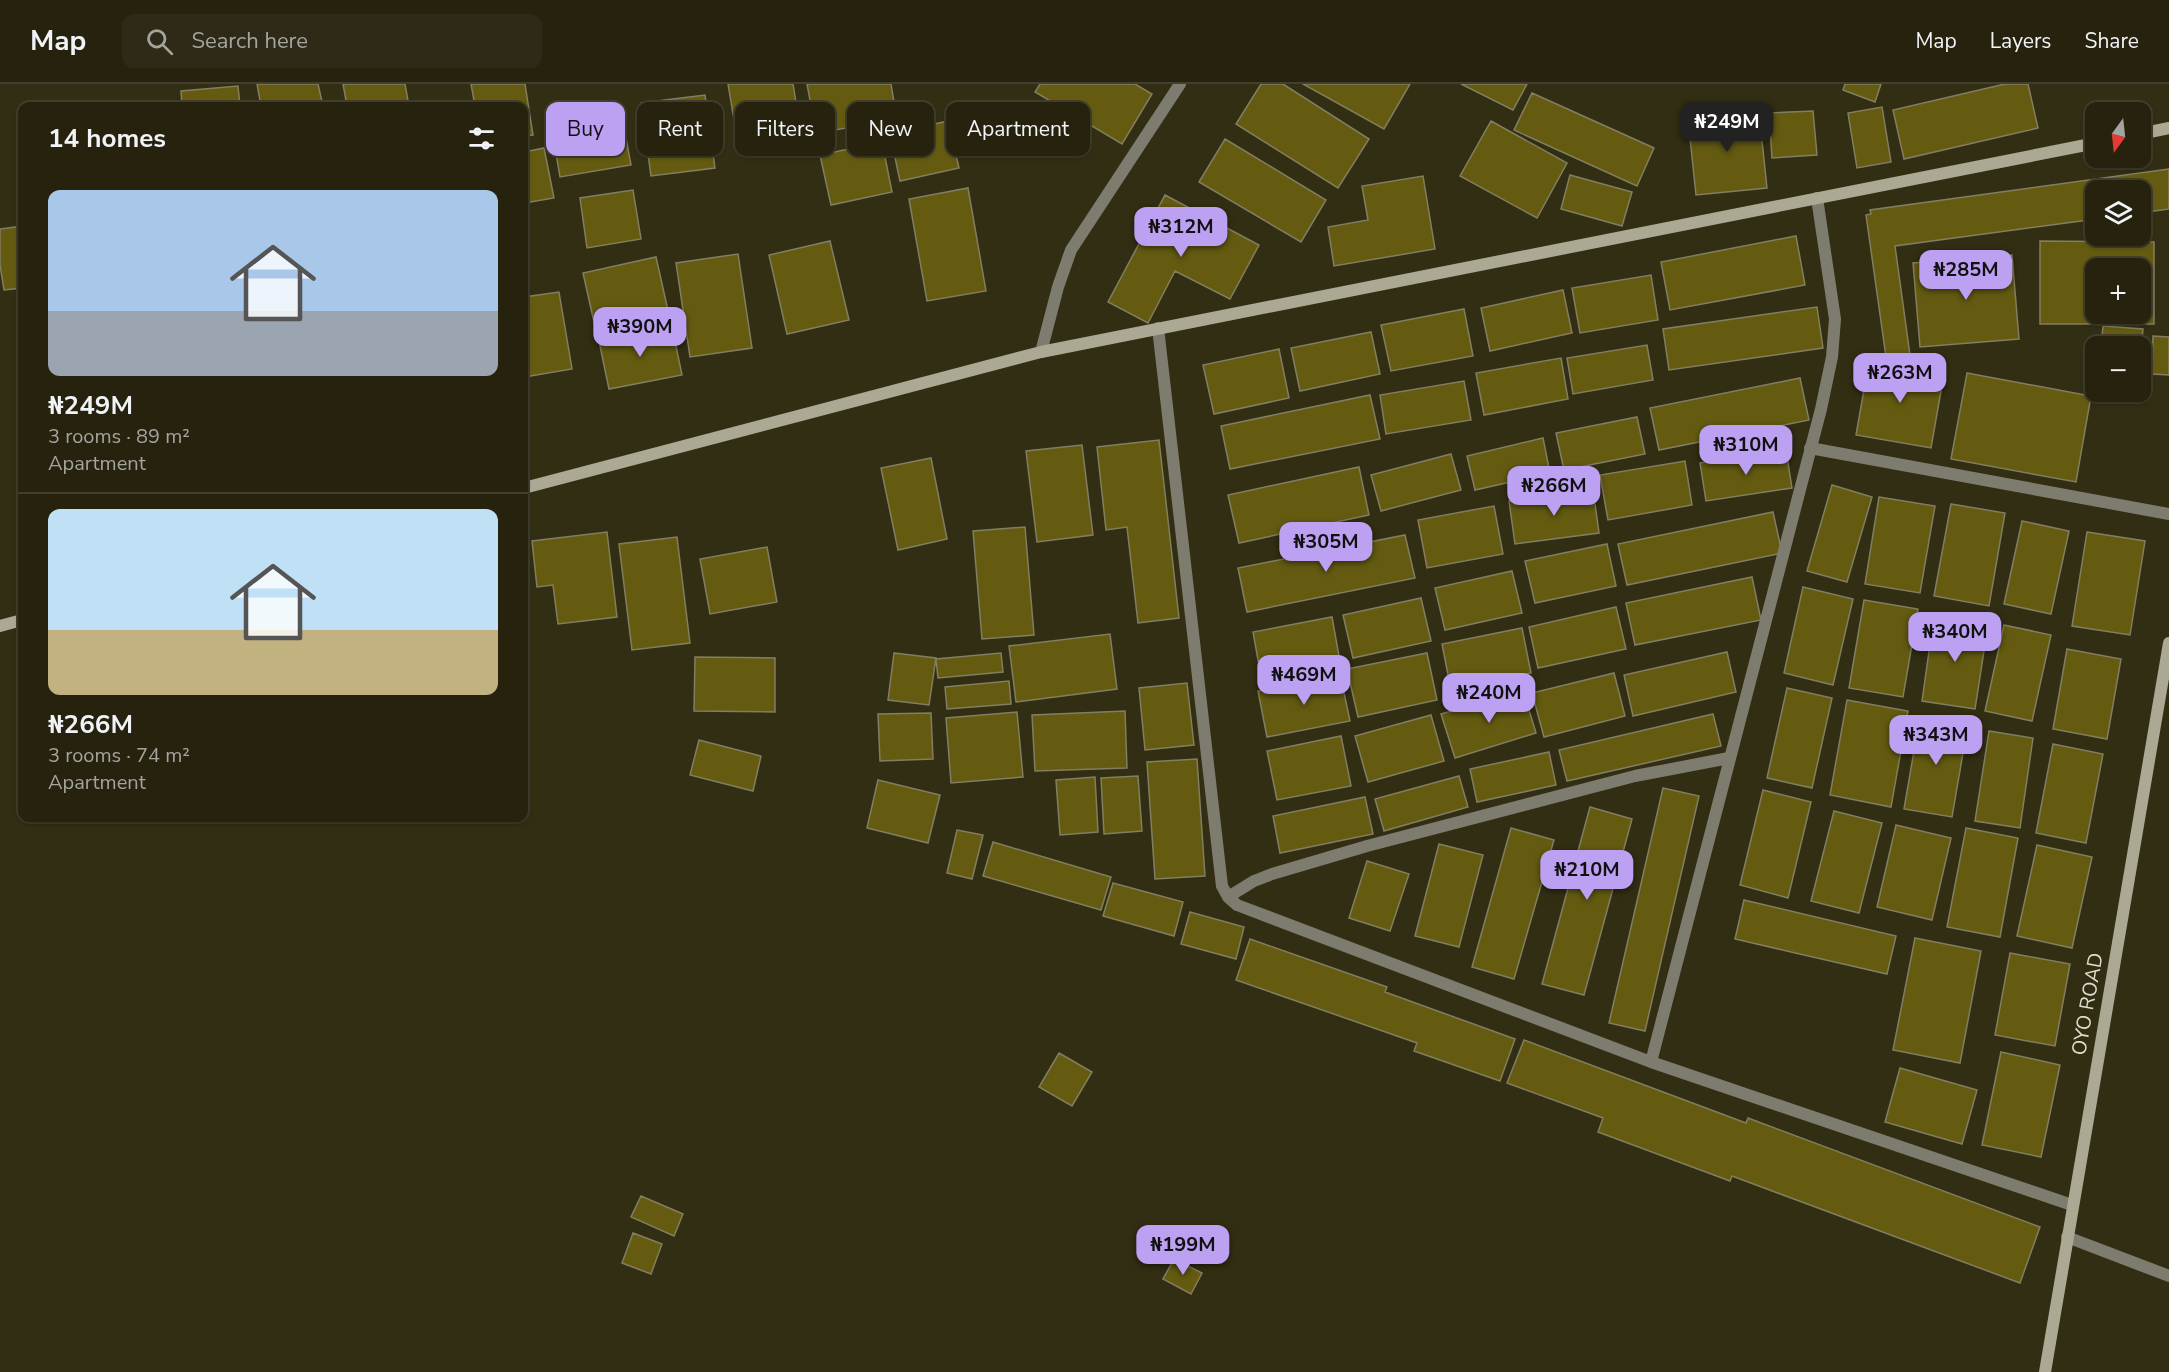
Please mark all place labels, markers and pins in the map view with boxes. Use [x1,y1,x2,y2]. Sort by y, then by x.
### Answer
pin: ₦249M [1685,102,1769,153]
pin: ₦312M [1139,207,1223,258]
pin: ₦285M [1924,250,2008,301]
pin: ₦390M [598,307,682,358]
pin: ₦263M [1858,353,1942,404]
pin: ₦310M [1704,425,1788,476]
pin: ₦266M [1512,466,1596,517]
pin: ₦305M [1284,522,1368,573]
pin: ₦340M [1913,612,1997,663]
pin: ₦469M [1262,655,1346,706]
pin: ₦240M [1447,673,1531,724]
pin: ₦343M [1894,715,1978,766]
pin: ₦210M [1545,850,1629,901]
pin: ₦199M [1141,1225,1225,1276]

